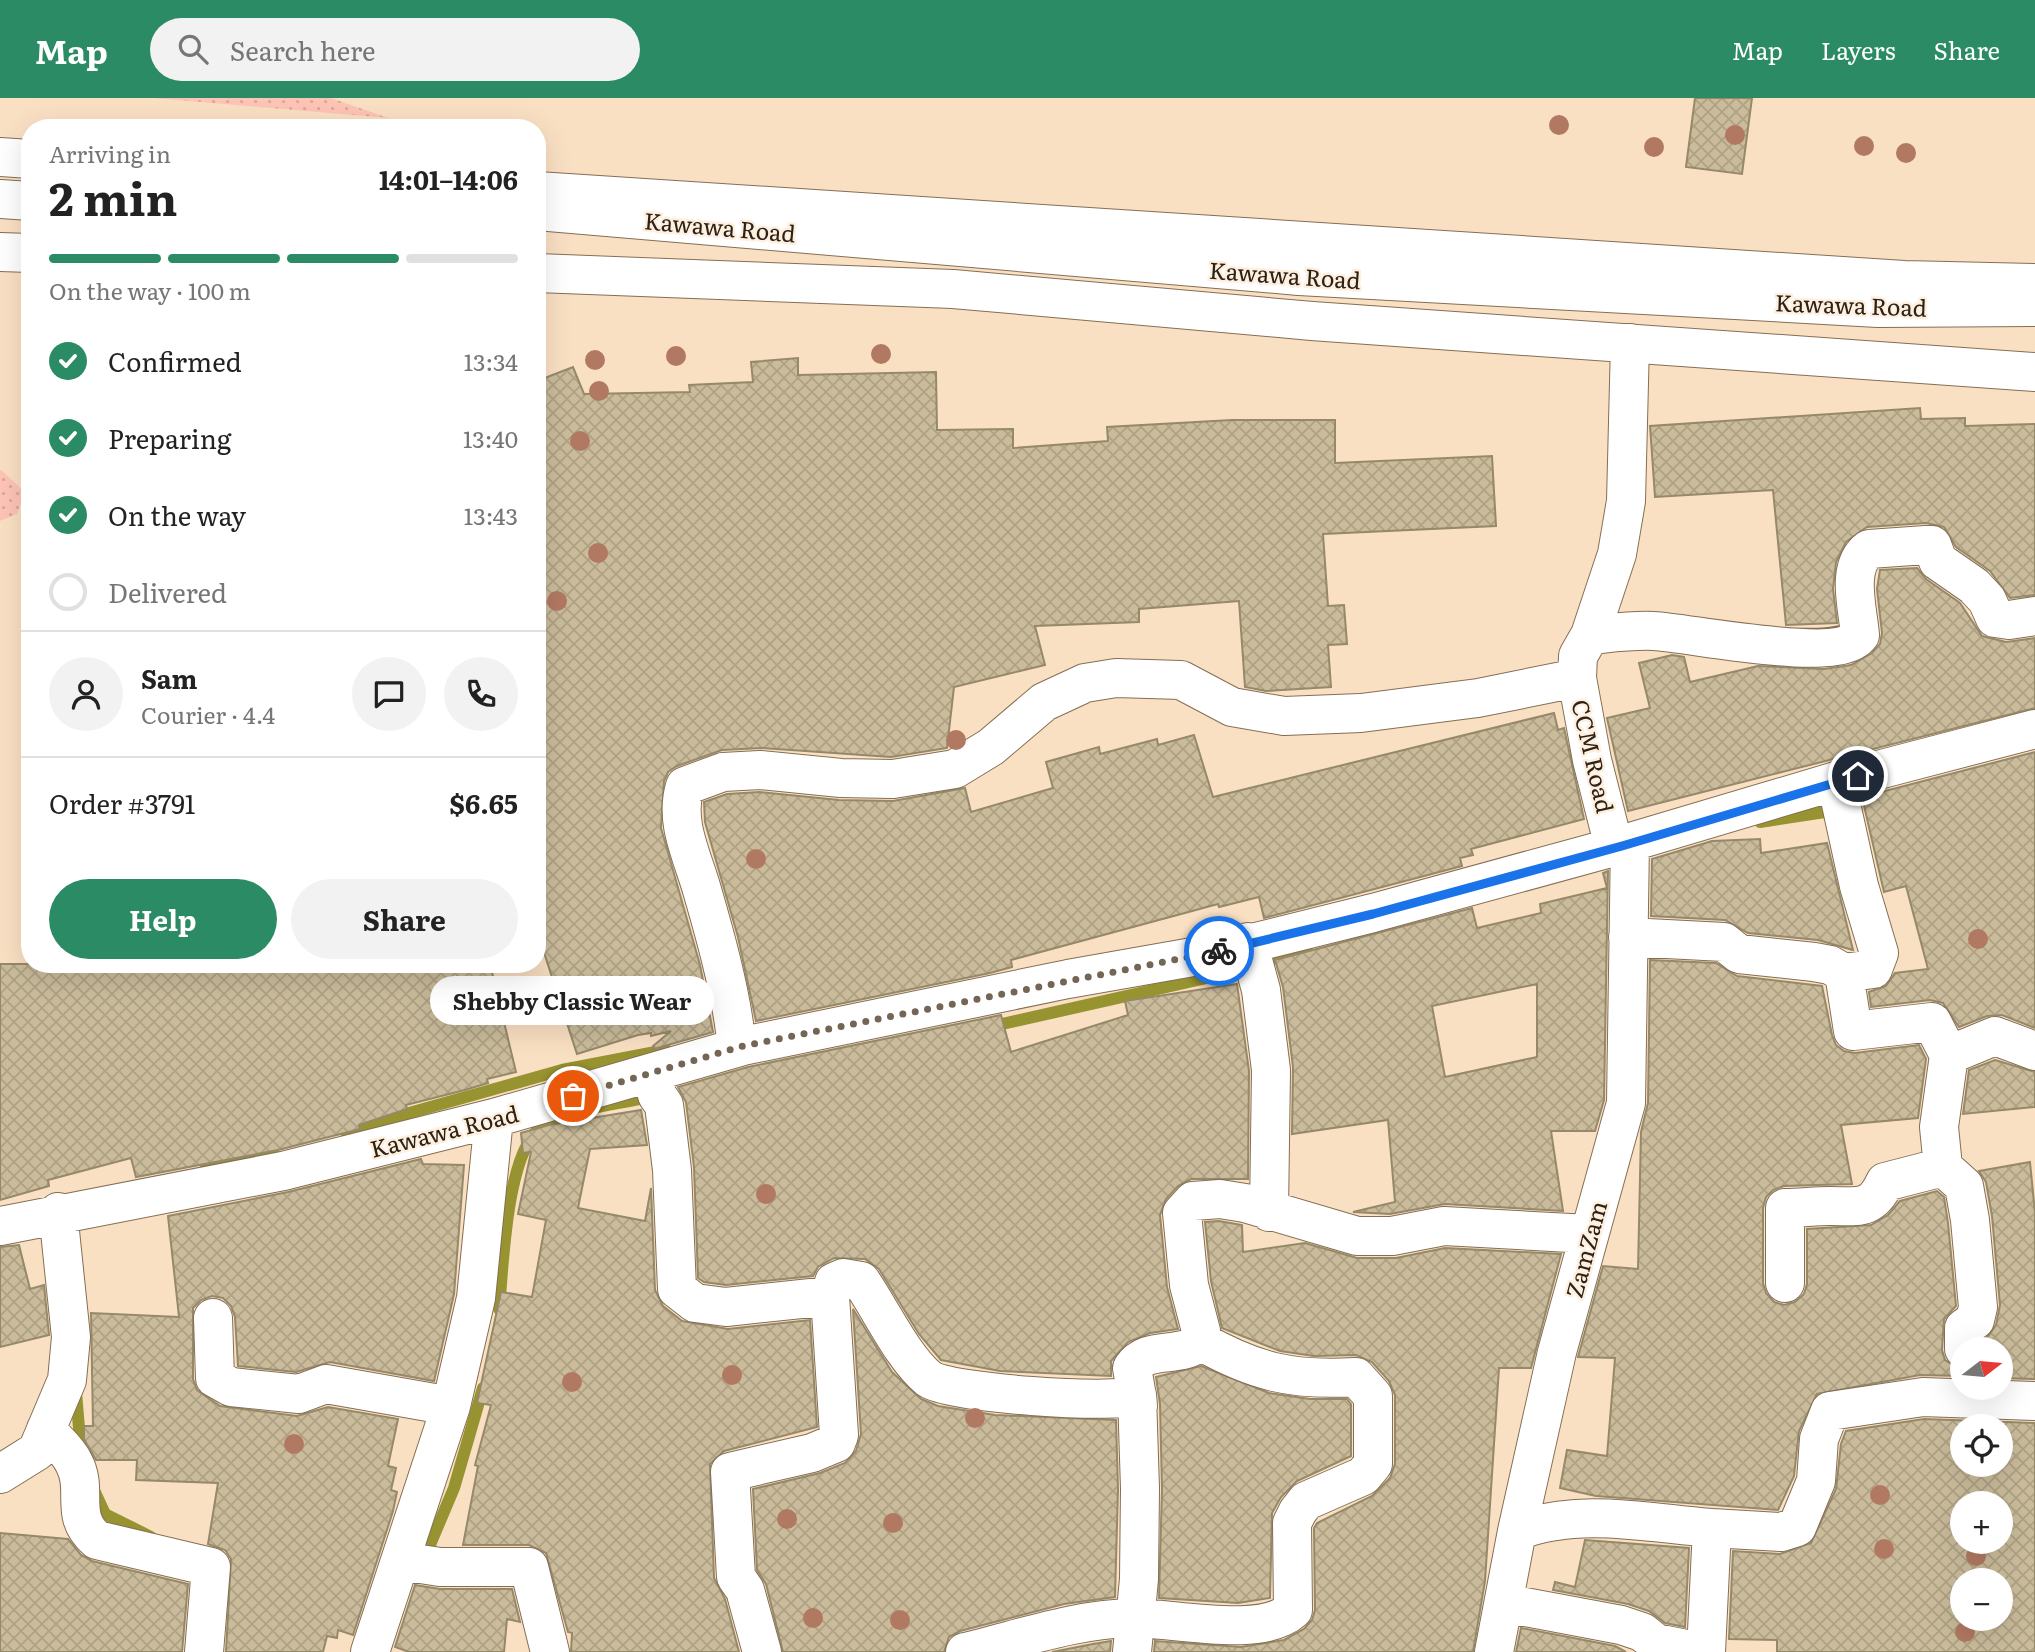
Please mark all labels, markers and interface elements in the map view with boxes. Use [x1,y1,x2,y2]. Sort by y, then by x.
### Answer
search box [150,18,640,81]
text: Map [35,25,108,74]
icon: search [174,30,212,68]
text: Search here [230,30,376,69]
text: Map [1732,32,1783,67]
text: Layers [1821,32,1895,67]
text: Share [1933,32,2000,67]
text: Arriving in [49,136,171,170]
text: 14:01–14:06 [379,159,518,198]
text: 2 min [49,162,178,230]
street label: Kawawa Road [643,202,797,250]
street label: Kawawa Road [1208,252,1362,296]
text: On the way · 100 m [49,273,251,307]
street label: Kawawa Road [1774,284,1928,324]
text: Confirmed [108,341,242,380]
icon: check [49,342,87,380]
text: 13:34 [464,344,518,378]
text: Preparing [108,418,231,457]
icon: check [49,419,87,457]
text: 13:40 [463,421,518,455]
text: On the way [108,495,246,534]
icon: check [49,496,87,534]
text: 13:43 [464,498,518,532]
text: Delivered [108,572,227,611]
button: person [49,657,123,731]
button: chat [352,657,426,731]
button: phone [444,657,518,731]
text: Sam [141,658,197,697]
street label: CCM Road [1564,696,1624,816]
text: Courier · 4.4 [141,697,275,731]
pin [1828,746,1888,806]
icon: home [1839,757,1877,795]
text: Order #3791 [49,783,195,822]
text: $6.65 [450,783,518,822]
button: Help [49,879,277,959]
button: Share [291,879,518,959]
courier [1184,916,1254,986]
icon: bike [1200,932,1238,970]
callout: Shebby Classic Wear [431,977,715,1026]
text: Shebby Classic Wear [453,983,691,1017]
pin [543,1066,603,1126]
icon: bag [554,1077,592,1115]
street label: Kawawa Road [366,1095,522,1165]
street label: ZamZam [1556,1197,1614,1301]
north arrow [1950,1337,2012,1400]
map controls [1950,1337,2013,1631]
button: locate [1950,1414,2013,1477]
button: + [1950,1491,2013,1554]
button: − [1950,1568,2013,1631]

